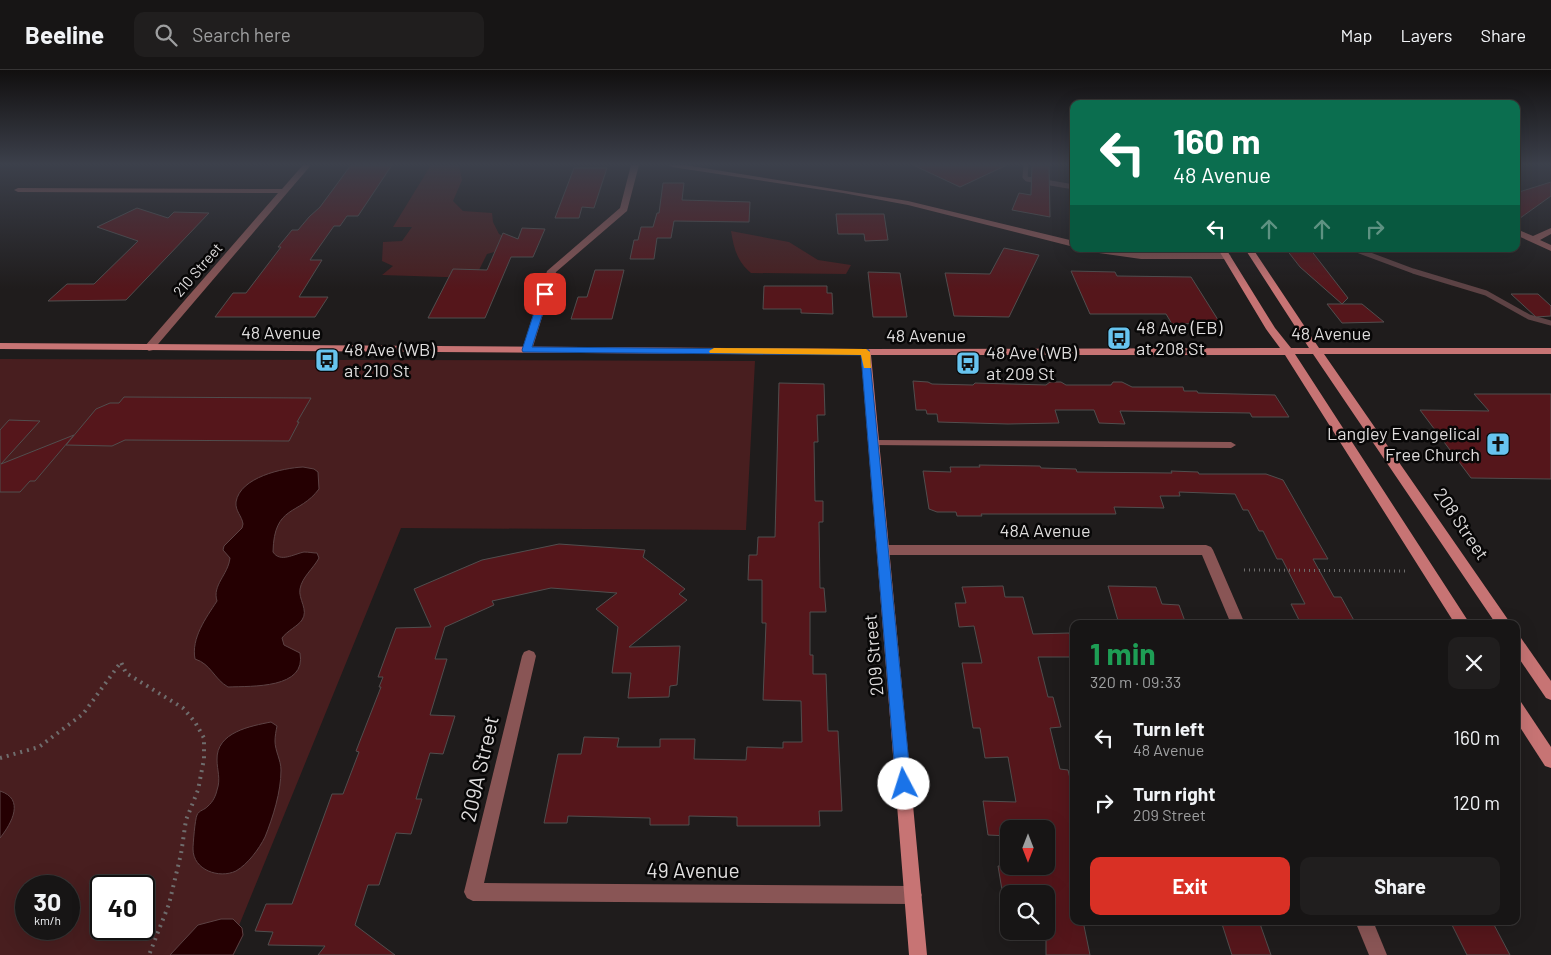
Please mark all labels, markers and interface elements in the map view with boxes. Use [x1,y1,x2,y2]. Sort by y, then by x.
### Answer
search box [134,12,484,57]
text: Beeline [25,20,104,49]
icon: search [152,21,180,49]
text: Search here [192,23,291,46]
text: Map [1340,24,1372,46]
text: Layers [1400,24,1453,46]
text: Share [1481,24,1526,46]
text: 160 m [1173,119,1260,161]
icon: left [1090,120,1155,185]
text: 48 Avenue [1173,161,1271,187]
icon: left [1202,215,1230,243]
icon: ahead [1255,215,1283,243]
icon: ahead [1308,215,1336,243]
icon: right [1361,215,1389,243]
street label: 210 Street [169,239,226,300]
pin [524,273,566,315]
icon: arrive [531,280,559,308]
place label: 48 Ave (EB) at 208 St [1136,316,1223,359]
street label: 48 Avenue [241,321,321,343]
street label: 48 Avenue [1291,322,1371,344]
street label: 48 Avenue [886,324,966,346]
bus stop icon: 48 Ave (EB) at 208 St [1106,325,1132,351]
place label: 48 Ave (WB) at 210 St [344,338,435,381]
place label: 48 Ave (WB) at 209 St [986,341,1077,384]
bus stop icon: 48 Ave (WB) at 210 St [314,347,340,373]
bus stop icon: 48 Ave (WB) at 209 St [955,350,981,376]
place label: Langley Evangelical Free Church [1327,422,1480,465]
church icon: Langley Evangelical Free Church [1485,431,1511,457]
street label: 208 Street [1430,483,1494,564]
street label: 48A Avenue [999,519,1091,541]
street label: 209 Street [858,613,888,697]
text: 1 min [1090,635,1156,671]
button: close [1448,637,1500,689]
text: 320 m · 09:33 [1090,672,1181,691]
street label: 209A Street [454,713,503,824]
text: Turn left [1133,717,1204,740]
icon: left [1090,724,1118,752]
text: 160 m [1453,726,1500,749]
text: 48 Avenue [1133,740,1204,759]
position arrow [877,757,929,809]
text: Turn right [1133,782,1215,805]
icon: right [1090,789,1118,817]
text: 120 m [1453,791,1500,814]
text: 209 Street [1133,805,1206,824]
north arrow [1000,820,1055,875]
map controls [1000,820,1055,940]
street label: 49 Avenue [646,857,740,882]
button: Exit [1090,857,1290,915]
button: Share [1300,857,1500,915]
speed limit sign: 40 [90,875,155,940]
button: search [1000,885,1055,940]
text: 30 [34,886,61,916]
text: km/h [34,913,61,927]

